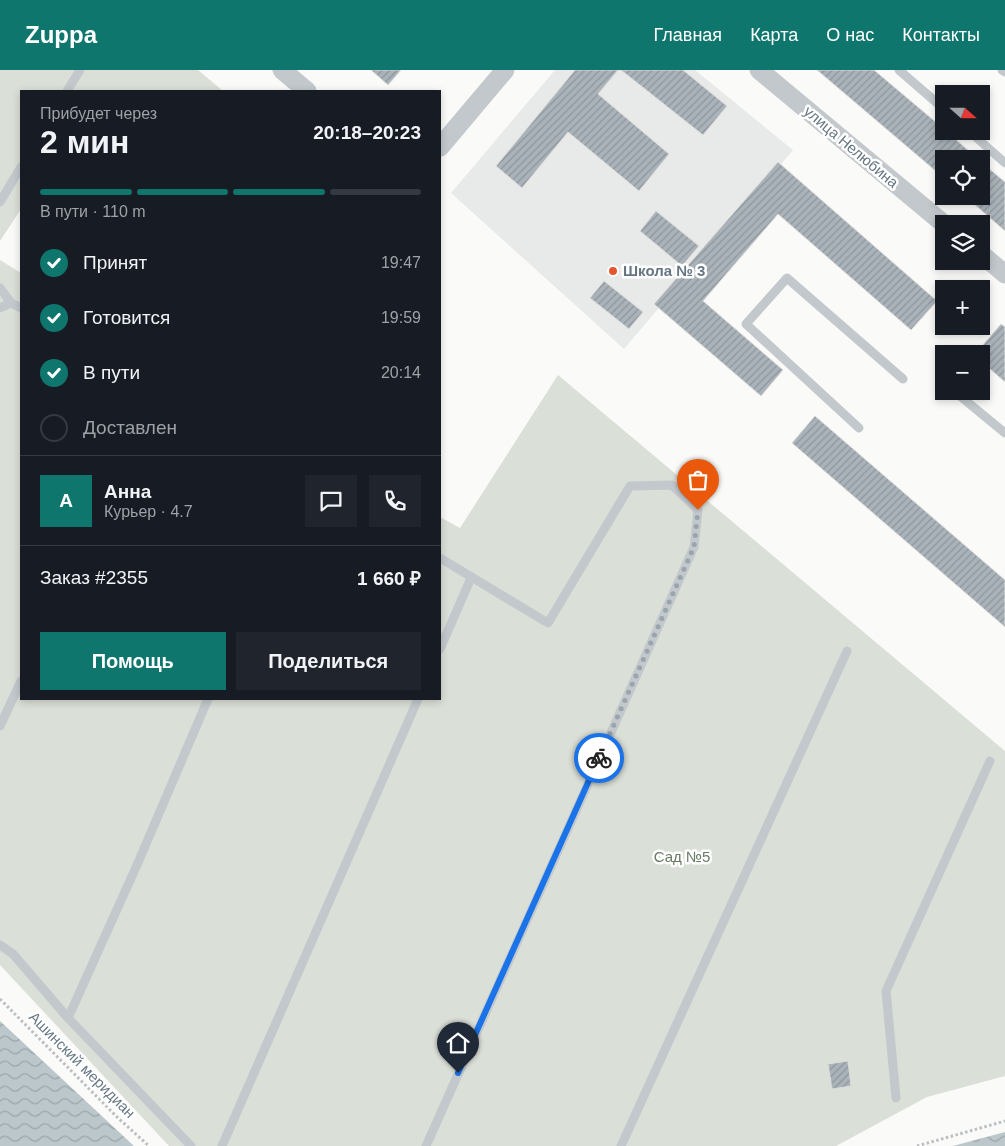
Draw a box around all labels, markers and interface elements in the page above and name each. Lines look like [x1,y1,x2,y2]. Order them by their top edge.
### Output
text: Zuppa [25,21,97,48]
text: Главная [654,25,722,45]
text: Карта [750,25,798,45]
text: О нас [826,25,874,45]
text: Контакты [902,25,980,45]
north arrow [935,85,990,140]
map controls [935,85,990,400]
street label: улица Нелюбина [801,102,902,191]
text: Прибудет через [40,105,157,122]
text: 20:18–20:23 [313,122,421,143]
text: 2 мин [40,124,129,160]
button: locate [935,150,990,205]
text: В пути · 110 m [40,203,146,220]
button: layers [935,215,990,270]
icon: check [40,249,68,277]
text: Принят [83,252,147,273]
text: 19:47 [381,254,421,271]
place label: Школа № 3 [623,262,705,279]
marker: Школа № 3 [607,265,619,277]
button: + [935,280,990,335]
icon: check [40,304,68,332]
text: Готовится [83,307,170,328]
text: 19:59 [381,309,421,326]
button: − [935,345,990,400]
icon: check [40,359,68,387]
text: В пути [83,362,140,383]
text: 20:14 [381,364,421,381]
text: Доставлен [83,417,177,438]
pin [677,459,719,510]
icon: bag [684,466,712,494]
button: chat [305,475,357,527]
button: phone [369,475,421,527]
text: Анна [104,481,151,502]
text: А [59,490,73,511]
text: Курьер · 4.7 [104,503,193,520]
text: Заказ #2355 [40,567,148,588]
text: 1 660 ₽ [357,568,421,589]
button: Помощь [40,632,226,690]
button: Поделиться [236,632,421,690]
courier [574,733,624,783]
icon: bike [585,744,613,772]
park label: Сад №5 [654,848,710,865]
street label: Ашинский меридиан [26,1008,139,1121]
pin [437,1022,479,1073]
icon: home [444,1029,472,1057]

